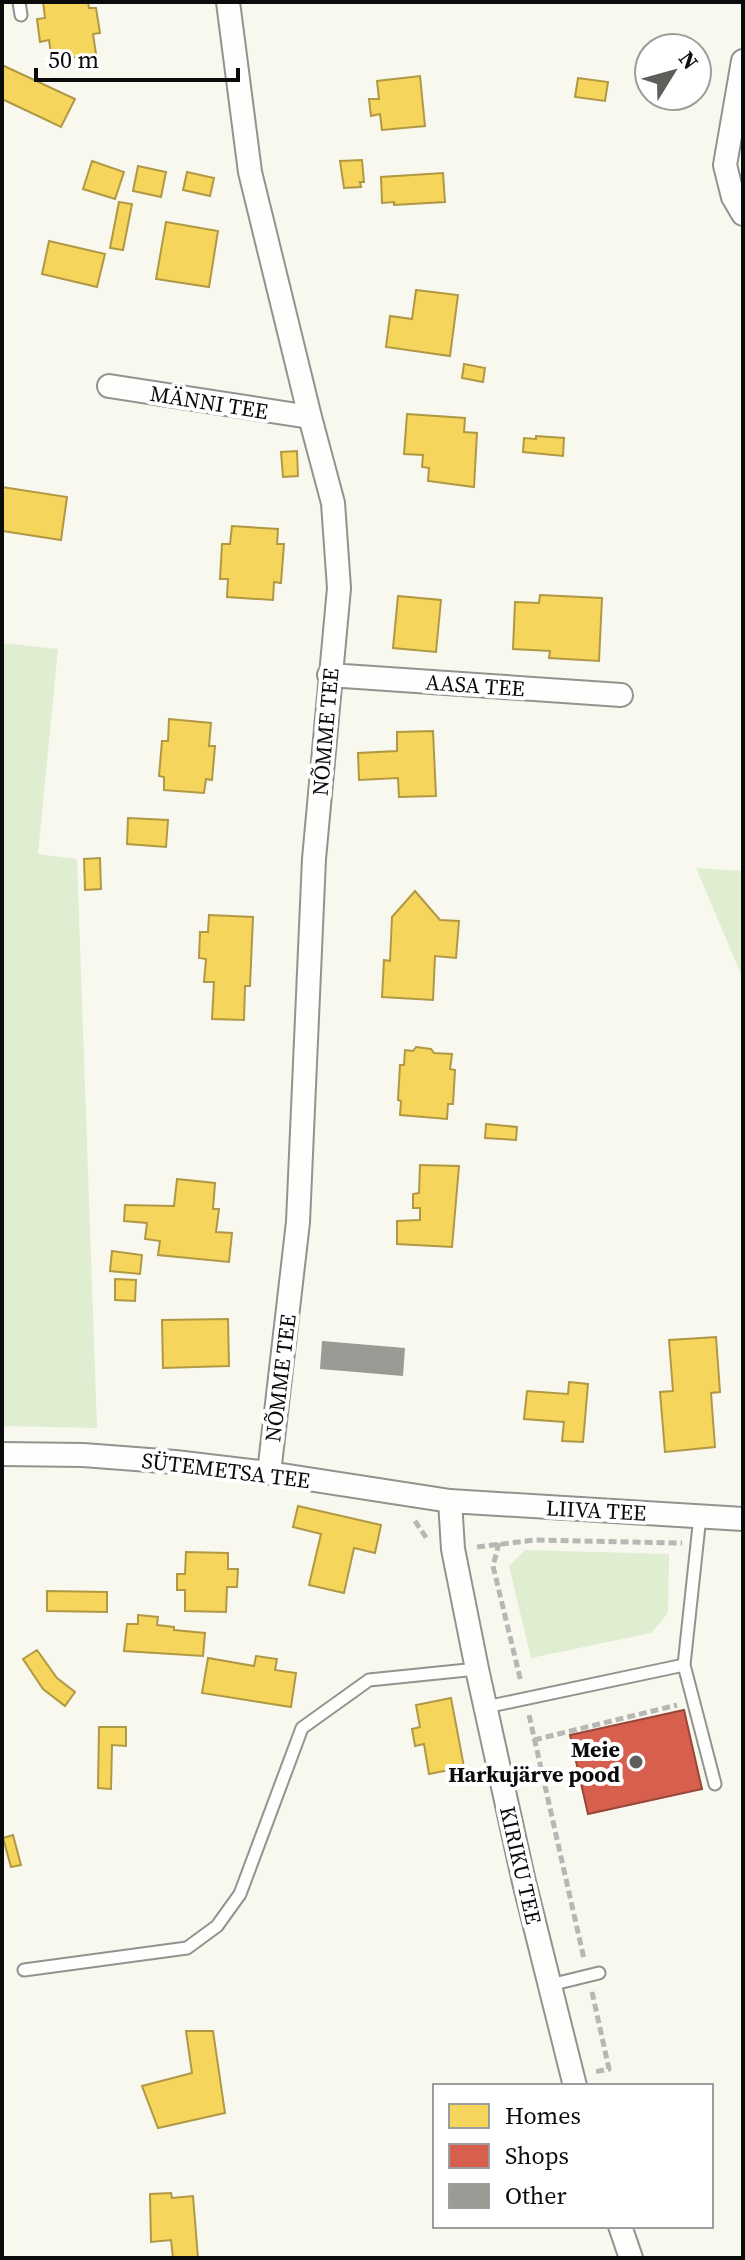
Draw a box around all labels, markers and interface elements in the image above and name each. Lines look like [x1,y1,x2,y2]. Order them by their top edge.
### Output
scale bar [36,32,238,82]
north arrow [633,32,713,112]
text: 50 m [48,43,99,76]
text: N [672,45,706,75]
street label: MÄNNI TEE [148,378,270,426]
street label: NÕMME TEE [304,667,346,797]
street label: AASA TEE [424,667,526,703]
street label: NÕMME TEE [257,1312,303,1444]
street label: SÜTEMETSA TEE [140,1445,312,1495]
street label: LIIVA TEE [545,1492,647,1528]
place label: Meie Harkujärve pood [448,1734,620,1789]
marker: Meie Harkujärve pood [627,1753,645,1771]
street label: KIRIKU TEE [493,1803,549,1927]
legend [433,2084,713,2228]
text: Homes [505,2099,581,2132]
text: Shops [505,2139,569,2172]
text: Other [505,2179,567,2212]

